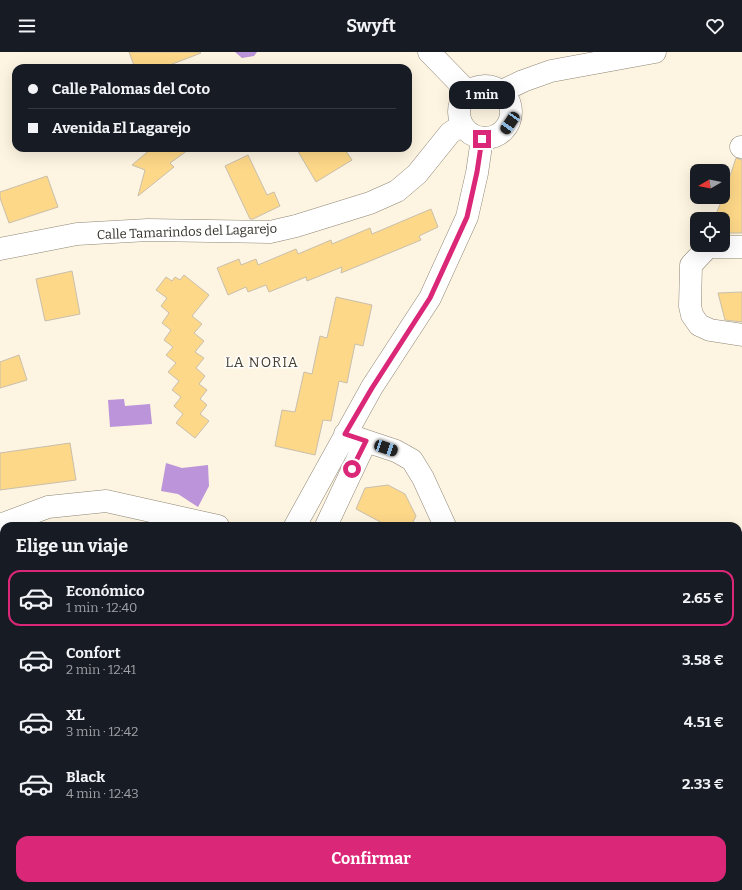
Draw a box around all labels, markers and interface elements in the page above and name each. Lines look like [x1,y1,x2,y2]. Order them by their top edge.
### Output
icon: menu [16,15,38,37]
text: Swyft [346,15,396,37]
icon: heart [704,15,726,37]
text: Calle Palomas del Coto [52,80,210,98]
callout: 1 min [449,81,515,109]
text: 1 min [466,87,498,102]
car [498,110,522,136]
text: Avenida El Lagarejo [52,119,191,137]
route end [473,130,491,148]
north arrow [690,164,730,204]
map controls [690,164,730,252]
button: locate [690,212,730,252]
street label: Calle Tamarindos del Lagarejo [97,221,277,242]
district label: LA NORIA [225,354,299,371]
car [373,438,399,458]
route start [343,460,361,478]
text: Elige un viaje [16,535,128,557]
icon: car [18,580,54,616]
text: Económico [66,582,145,600]
text: 2.65 € [682,589,724,607]
text: 1 min · 12:40 [66,600,137,615]
icon: car [18,642,54,678]
text: Confort [66,644,121,662]
text: 3.58 € [682,651,724,669]
text: 2 min · 12:41 [66,662,136,677]
icon: car [18,704,54,740]
text: XL [66,706,85,724]
text: 4.51 € [684,713,724,731]
text: 3 min · 12:42 [66,724,138,739]
icon: car [18,766,54,802]
text: Black [66,768,105,786]
text: 2.33 € [682,775,724,793]
text: 4 min · 12:43 [66,786,139,801]
button: Confirmar [16,836,726,882]

